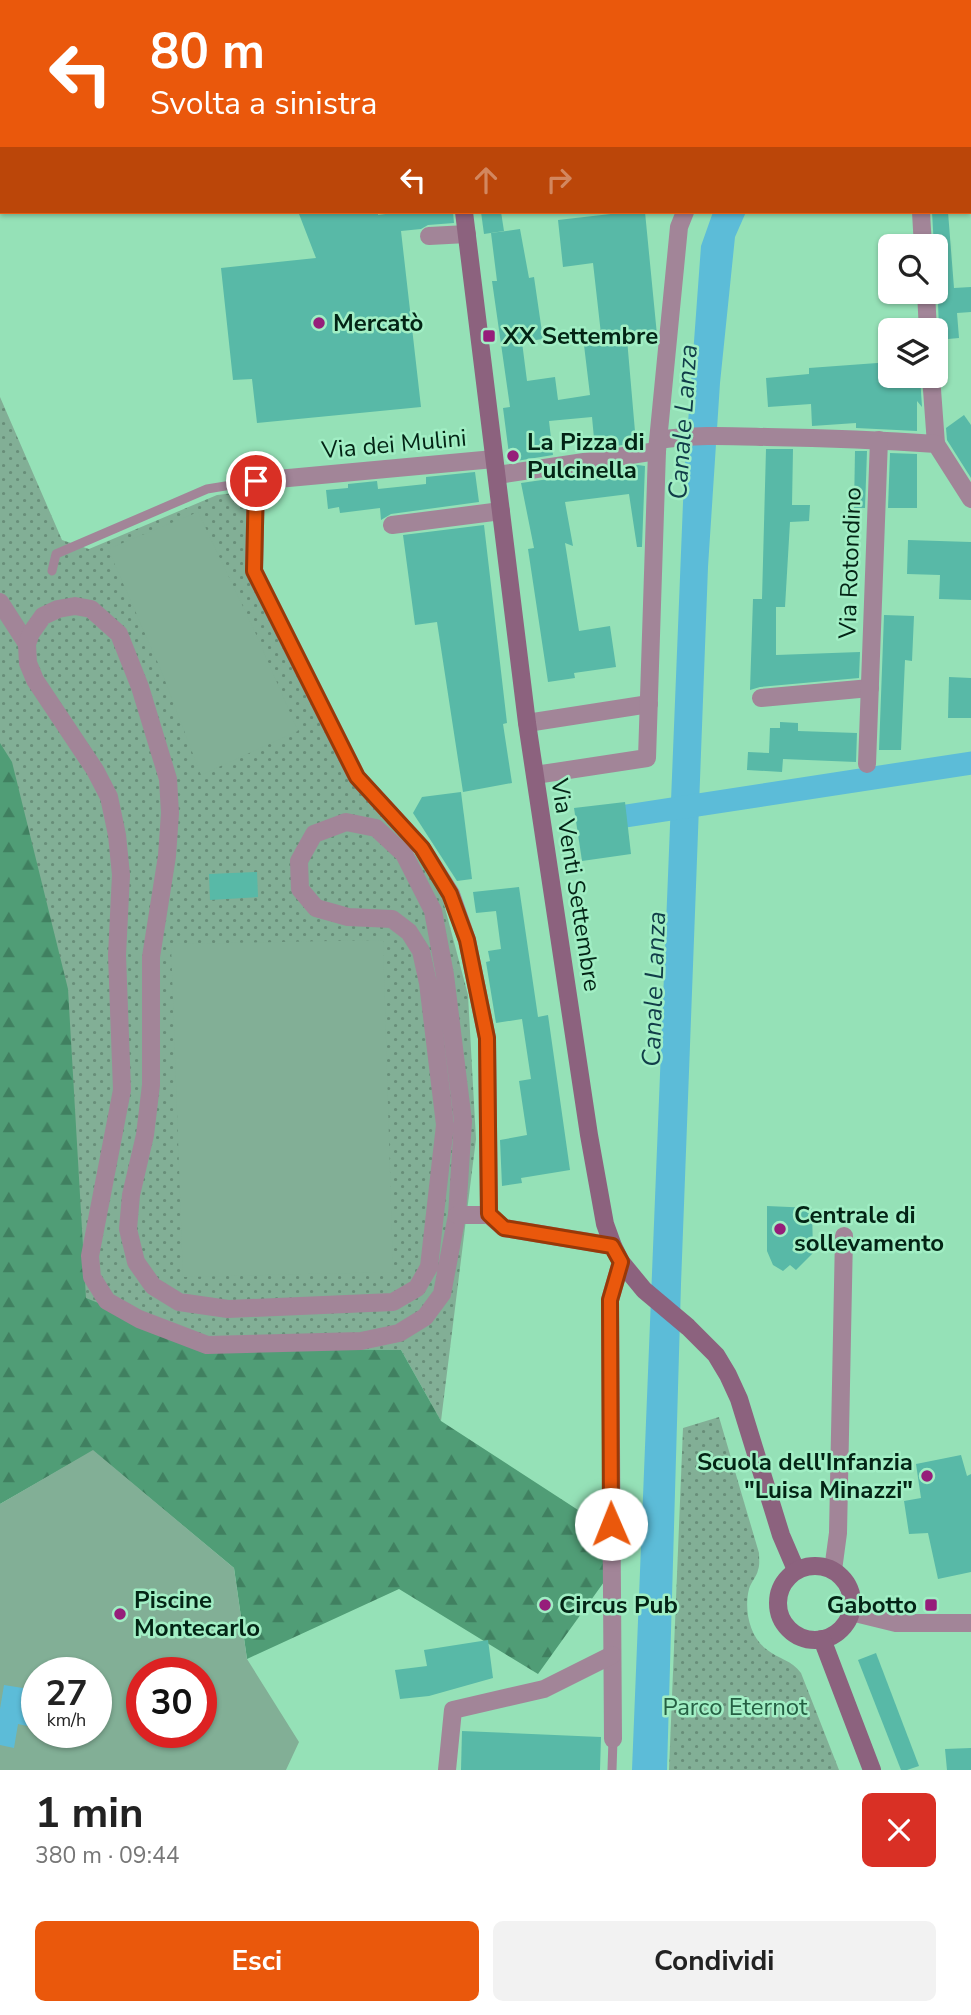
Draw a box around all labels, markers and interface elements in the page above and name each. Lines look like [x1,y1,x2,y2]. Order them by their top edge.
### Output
text: 80 m [150,18,265,85]
icon: left [35,28,126,119]
text: Svolta a sinistra [150,82,377,125]
icon: left [394,161,432,199]
icon: ahead [467,161,505,199]
icon: right [540,161,578,199]
map controls [878,234,948,388]
button: search [878,234,948,304]
place label: Mercatò [333,307,423,339]
marker: Mercatò [311,315,327,331]
button: layers [878,318,948,388]
place label: XX Settembre [502,320,658,352]
marker: XX Settembre [481,328,497,344]
water label: Canale Lanza [660,343,706,501]
street label: Via dei Mulini [319,422,468,466]
place label: La Pizza di Pulcinella [527,426,645,486]
marker: La Pizza di Pulcinella [505,448,521,464]
pin [226,451,286,511]
icon: arrive [237,462,275,500]
street label: Via Rotondino [831,487,869,640]
street label: Via Venti Settembre [543,775,609,994]
water label: Canale Lanza [634,911,674,1067]
place label: Centrale di sollevamento [794,1199,944,1259]
marker: Centrale di sollevamento [772,1221,788,1237]
place label: Scuola dell'Infanzia "Luisa Minazzi" [697,1446,913,1506]
marker: Scuola dell'Infanzia "Luisa Minazzi" [919,1468,935,1484]
position arrow [574,1487,648,1561]
place label: Piscine Montecarlo [134,1584,260,1644]
place label: Circus Pub [559,1589,678,1621]
place label: Gabotto [827,1589,917,1621]
marker: Circus Pub [537,1597,553,1613]
marker: Gabotto [923,1597,939,1613]
marker: Piscine Montecarlo [112,1606,128,1622]
speed limit sign: 30 [126,1657,217,1748]
text: 27 [45,1670,88,1717]
park label: Parco Eternot [663,1691,808,1723]
text: km/h [47,1708,86,1732]
text: 1 min [35,1785,144,1842]
button: close [862,1793,936,1867]
text: 380 m · 09:44 [35,1840,180,1871]
button: Esci [35,1921,479,2001]
button: Condividi [493,1921,936,2001]

